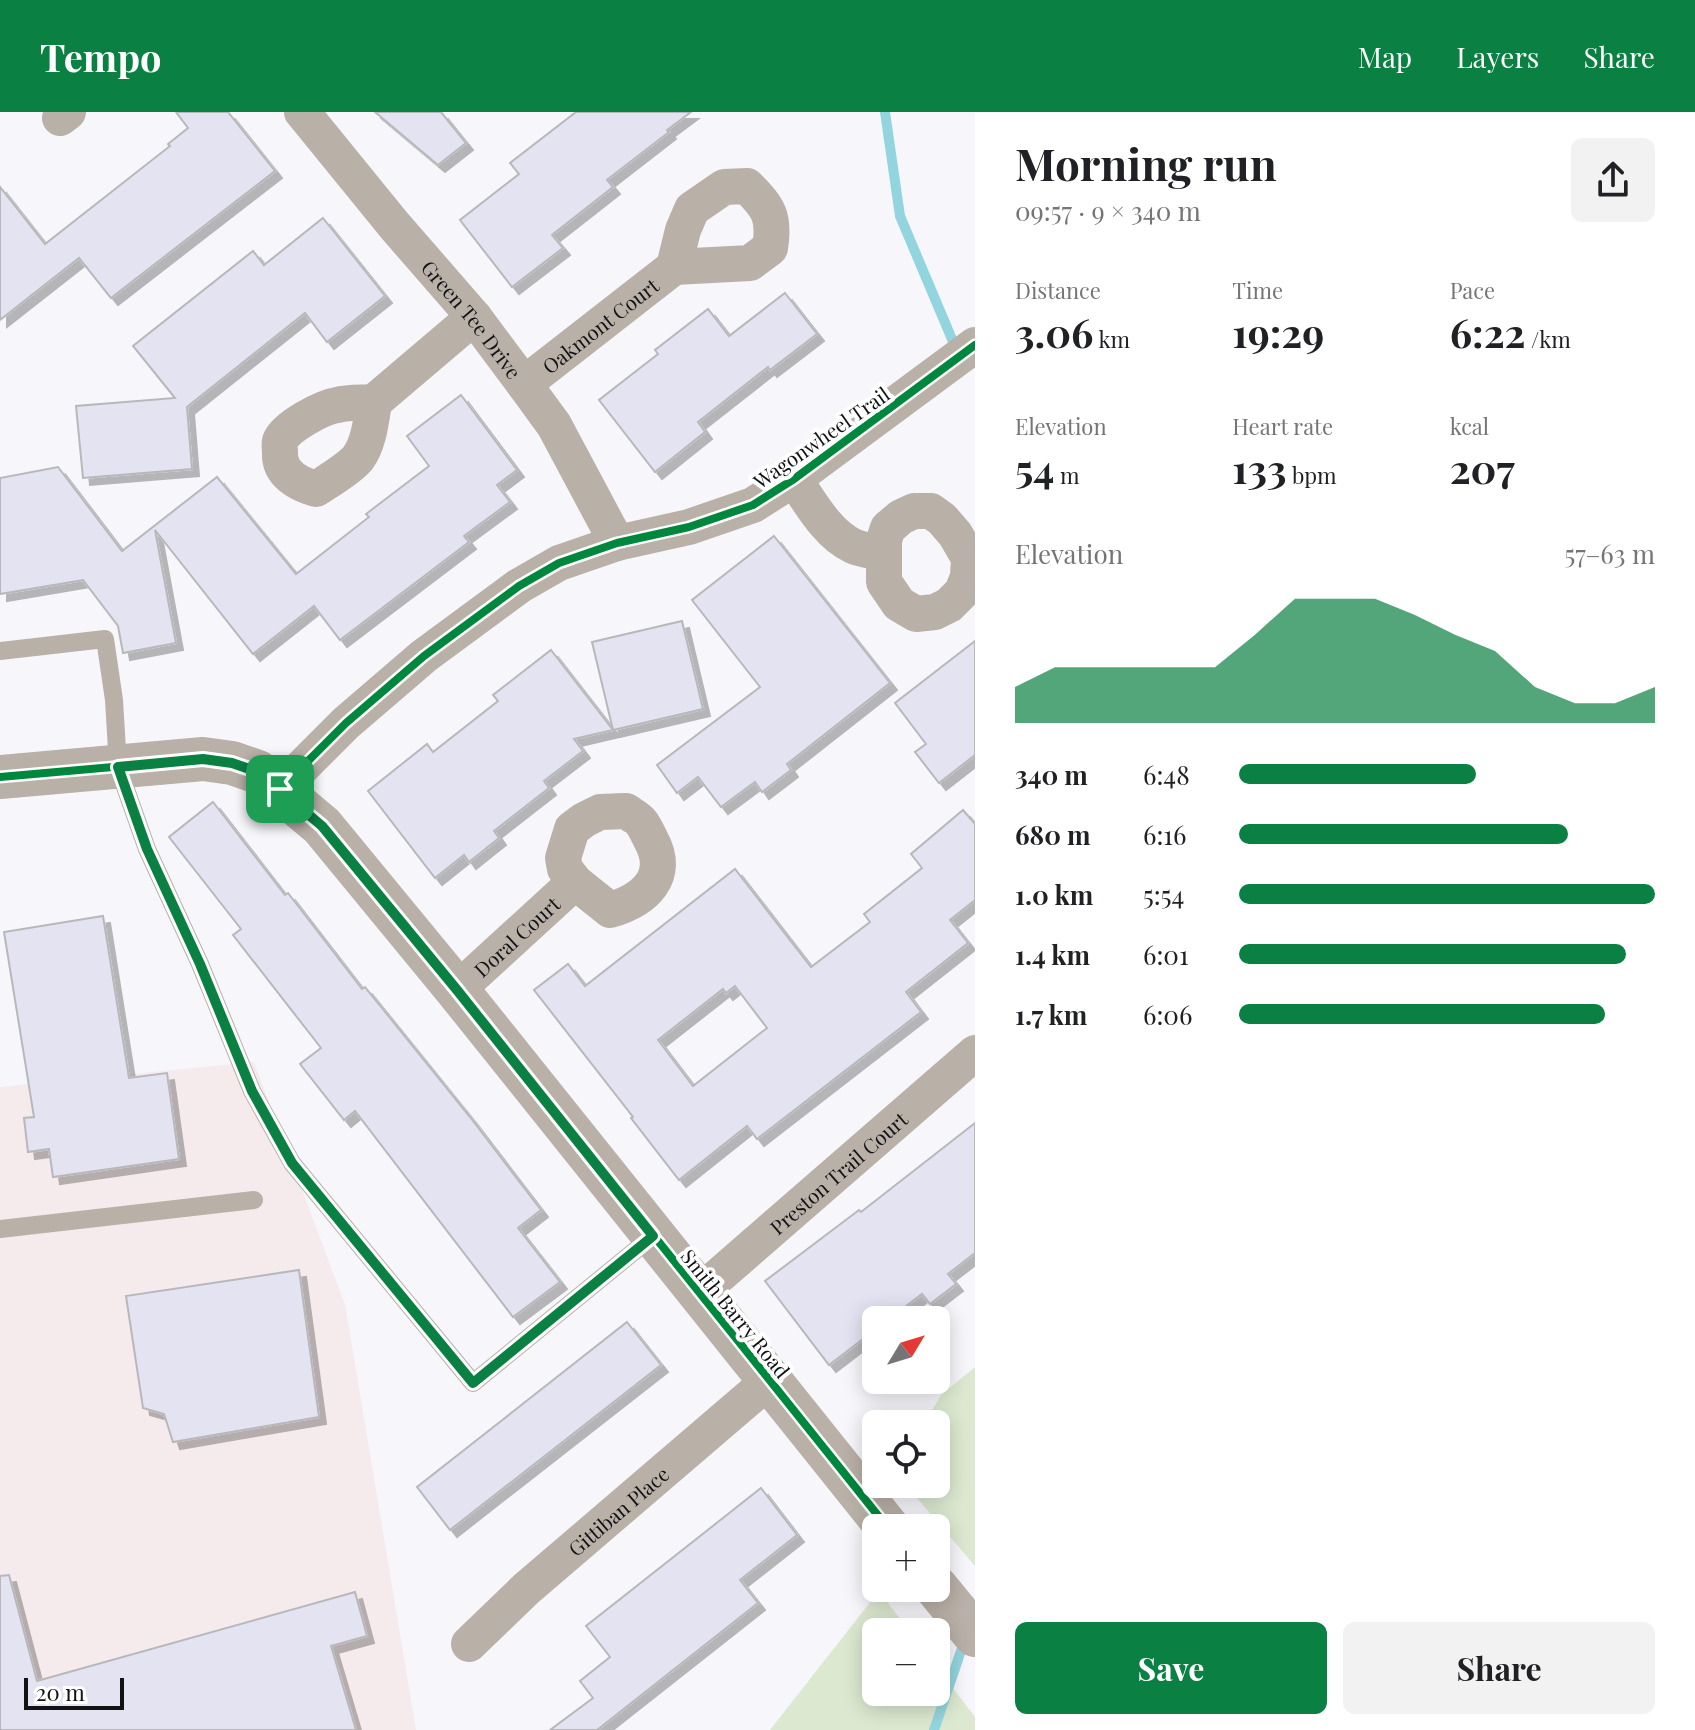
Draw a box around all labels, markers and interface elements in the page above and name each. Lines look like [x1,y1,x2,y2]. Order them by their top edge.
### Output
text: Tempo [40,31,161,82]
text: Map [1358,38,1412,75]
text: Layers [1456,38,1539,75]
text: Share [1583,38,1655,75]
text: Morning run [1015,133,1277,192]
button: share [1571,138,1655,222]
text: 09:57 · 9 × 340 m [1015,193,1201,228]
street label: Green Tee Drive [416,254,528,383]
street label: Oakmont Court [536,271,664,379]
text: Distance [1015,275,1101,305]
text: Time [1232,275,1283,305]
text: Pace [1450,275,1495,305]
text: 3.06 [1015,305,1094,358]
text: 19:29 [1232,305,1324,358]
text: 6:22 [1450,305,1526,358]
text: km [1094,324,1130,354]
text: /km [1526,324,1571,354]
street label: Wagonwheel Trail [747,380,895,495]
text: Elevation [1015,411,1107,441]
text: Heart rate [1232,411,1333,441]
text: kcal [1450,411,1489,441]
text: 54 [1015,441,1054,494]
text: 133 [1232,441,1286,494]
text: 207 [1450,441,1515,494]
text: m [1054,460,1080,490]
text: bpm [1286,460,1337,490]
text: Elevation [1015,536,1123,571]
text: 57–63 m [1564,536,1655,571]
pin [246,755,314,823]
text: 340 m [1015,757,1088,792]
text: 6:48 [1143,757,1190,792]
icon: arrive [258,767,302,811]
text: 680 m [1015,817,1091,852]
text: 6:16 [1143,817,1186,852]
text: 1.0 km [1015,877,1093,912]
text: 5:54 [1143,877,1184,912]
street label: Doral Court [467,889,565,982]
text: 1.4 km [1015,937,1090,972]
text: 6:01 [1143,937,1189,972]
text: 1.7 km [1015,997,1087,1032]
text: 6:06 [1143,997,1192,1032]
street label: Preston Trail Court [763,1104,913,1240]
street label: Smith Barry Road [676,1243,797,1383]
north arrow [862,1306,950,1394]
map controls [862,1306,950,1706]
button: locate [862,1410,950,1498]
street label: Gittiban Place [562,1460,674,1561]
button: + [862,1514,950,1602]
button: − [862,1618,950,1706]
button: Save [1015,1622,1327,1714]
button: Share [1343,1622,1655,1714]
scale bar [24,1674,124,1710]
text: 20 m [36,1677,85,1707]

